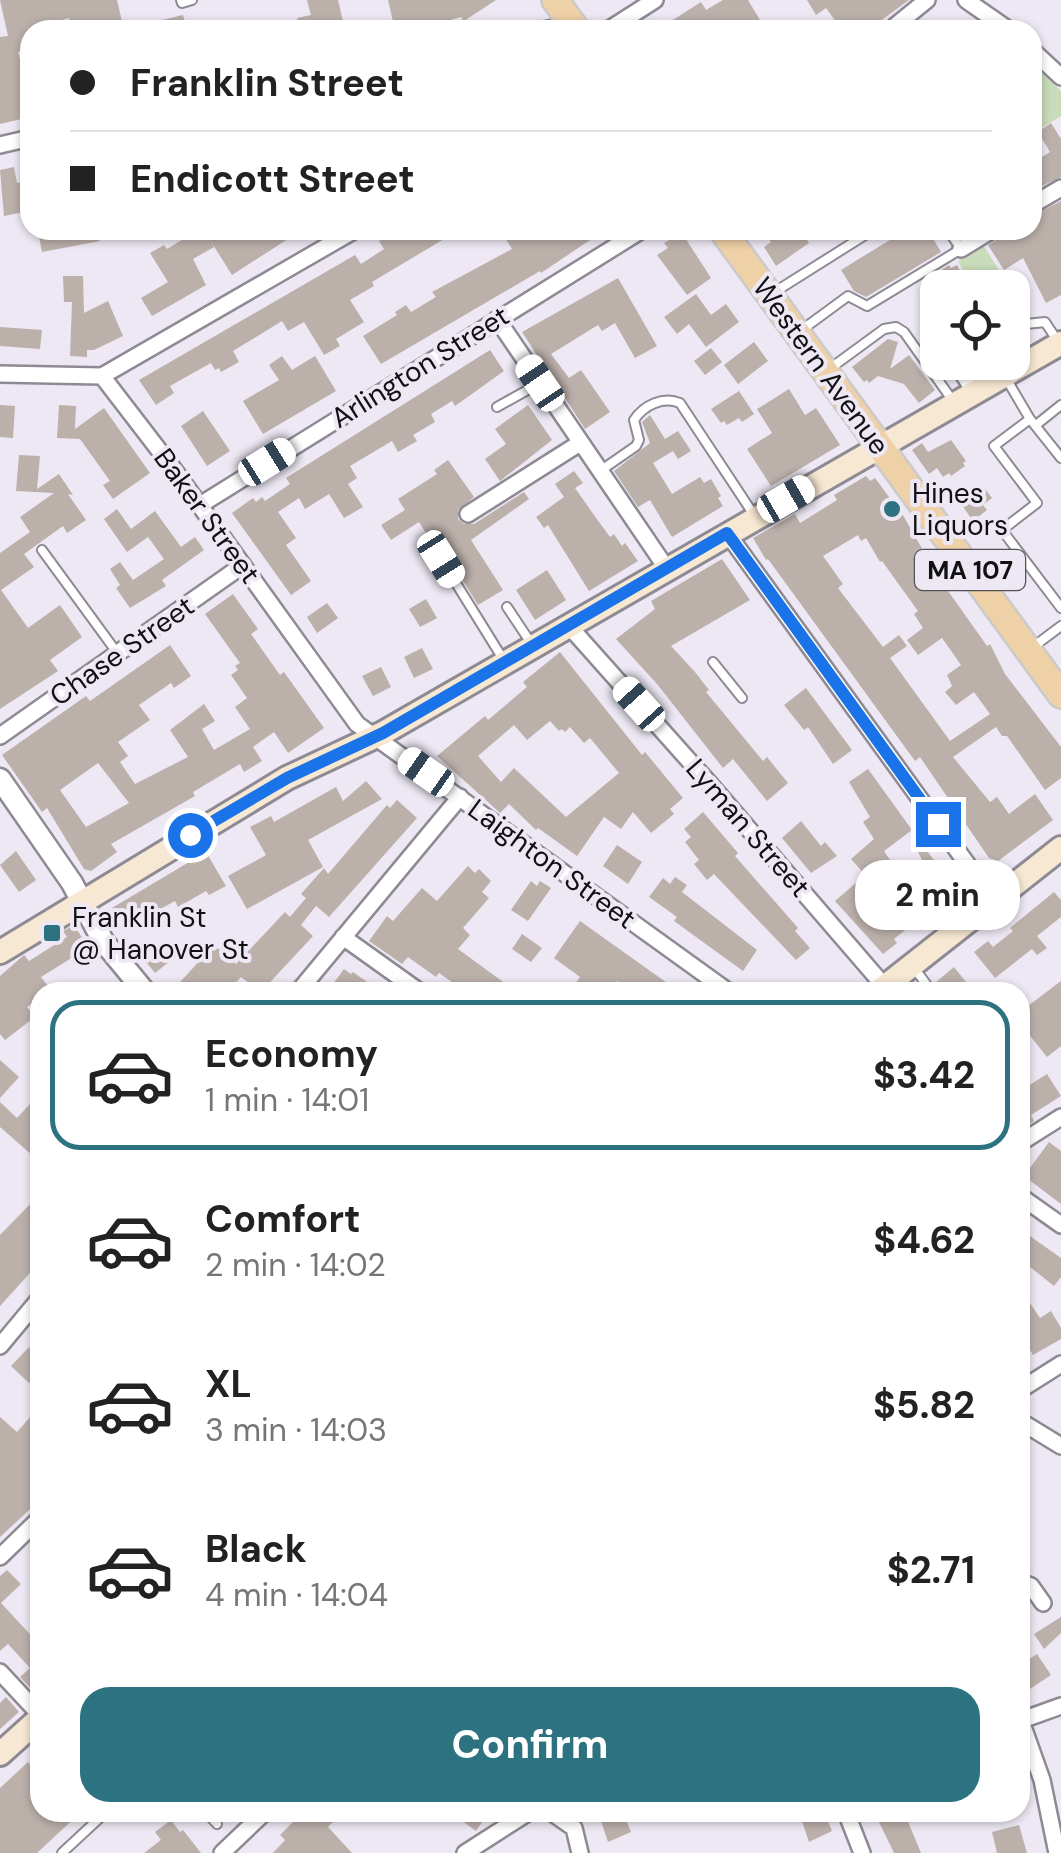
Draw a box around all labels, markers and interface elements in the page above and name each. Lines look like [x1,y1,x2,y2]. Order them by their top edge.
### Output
text: Franklin Street [130,58,404,108]
text: Endicott Street [130,154,415,204]
street label: Western Avenue [744,270,898,462]
map controls [920,270,1030,380]
button: locate [920,270,1030,380]
street label: Arlington Street [324,297,516,437]
car [511,350,569,416]
car [234,433,300,491]
street label: Baker Street [146,441,268,591]
car [753,471,819,527]
place label: Hines Liquors [912,475,1008,544]
marker: Hines Liquors [881,498,903,520]
car [412,526,470,592]
road number: MA 107 [915,550,1025,590]
street label: Chase Street [43,588,201,714]
car [608,672,670,736]
car [393,743,459,801]
street label: Lyman Street [678,751,818,905]
street label: Laighton Street [461,791,643,937]
route end [916,802,961,847]
route start [168,813,213,858]
callout: 2 min [856,859,1020,929]
text: 2 min [895,874,980,916]
place label: Franklin St @ Hanover St [72,899,249,968]
marker: Franklin St @ Hanover St [41,922,63,944]
text: Economy [205,1029,378,1079]
icon: car [85,1030,175,1120]
text: $3.42 [873,1050,975,1100]
text: 1 min · 14:01 [205,1079,369,1121]
text: Comfort [205,1194,361,1244]
icon: car [85,1195,175,1285]
text: $4.62 [873,1215,975,1265]
text: 2 min · 14:02 [205,1244,386,1286]
text: XL [205,1359,252,1409]
icon: car [85,1360,175,1450]
text: $5.82 [873,1380,975,1430]
text: 3 min · 14:03 [205,1409,387,1451]
text: Black [205,1524,307,1574]
icon: car [85,1525,175,1615]
text: $2.71 [887,1545,975,1595]
text: 4 min · 14:04 [205,1574,388,1616]
button: Confirm [80,1687,980,1802]

